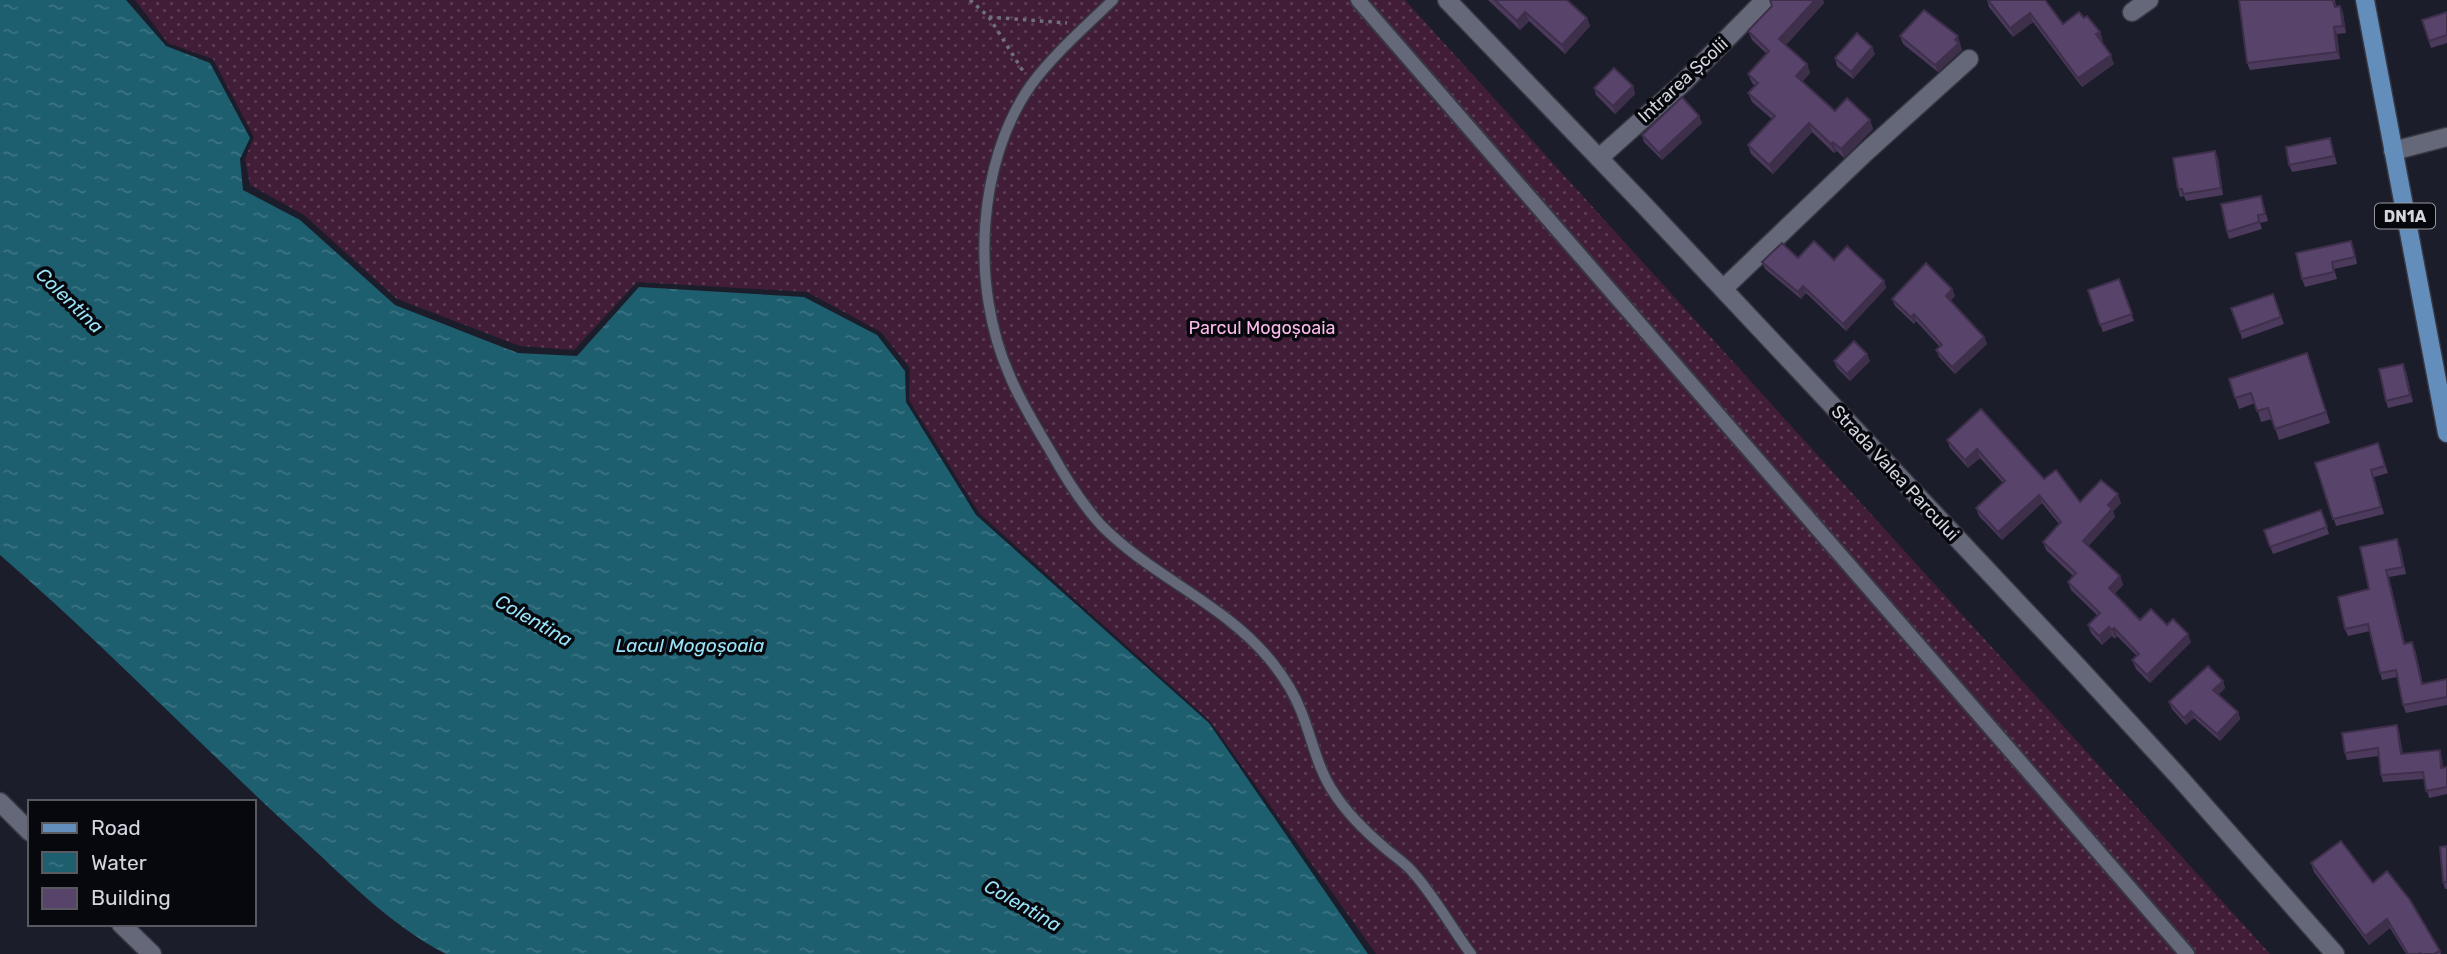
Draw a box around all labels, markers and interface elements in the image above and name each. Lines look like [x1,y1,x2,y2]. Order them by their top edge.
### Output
street label: Intrarea Școlii [1633,33,1733,127]
road number: DN1A [2375,204,2435,229]
water label: Colentina [31,263,108,338]
park label: Parcul Mogoșoaia [1189,317,1335,339]
street label: Strada Valea Parcului [1827,401,1963,545]
water label: Colentina [491,589,576,652]
water label: Lacul Mogoșoaia [616,634,764,657]
legend [28,800,256,926]
text: Road [91,815,141,840]
text: Water [91,850,147,875]
water label: Colentina [980,874,1065,937]
text: Building [91,885,171,910]

